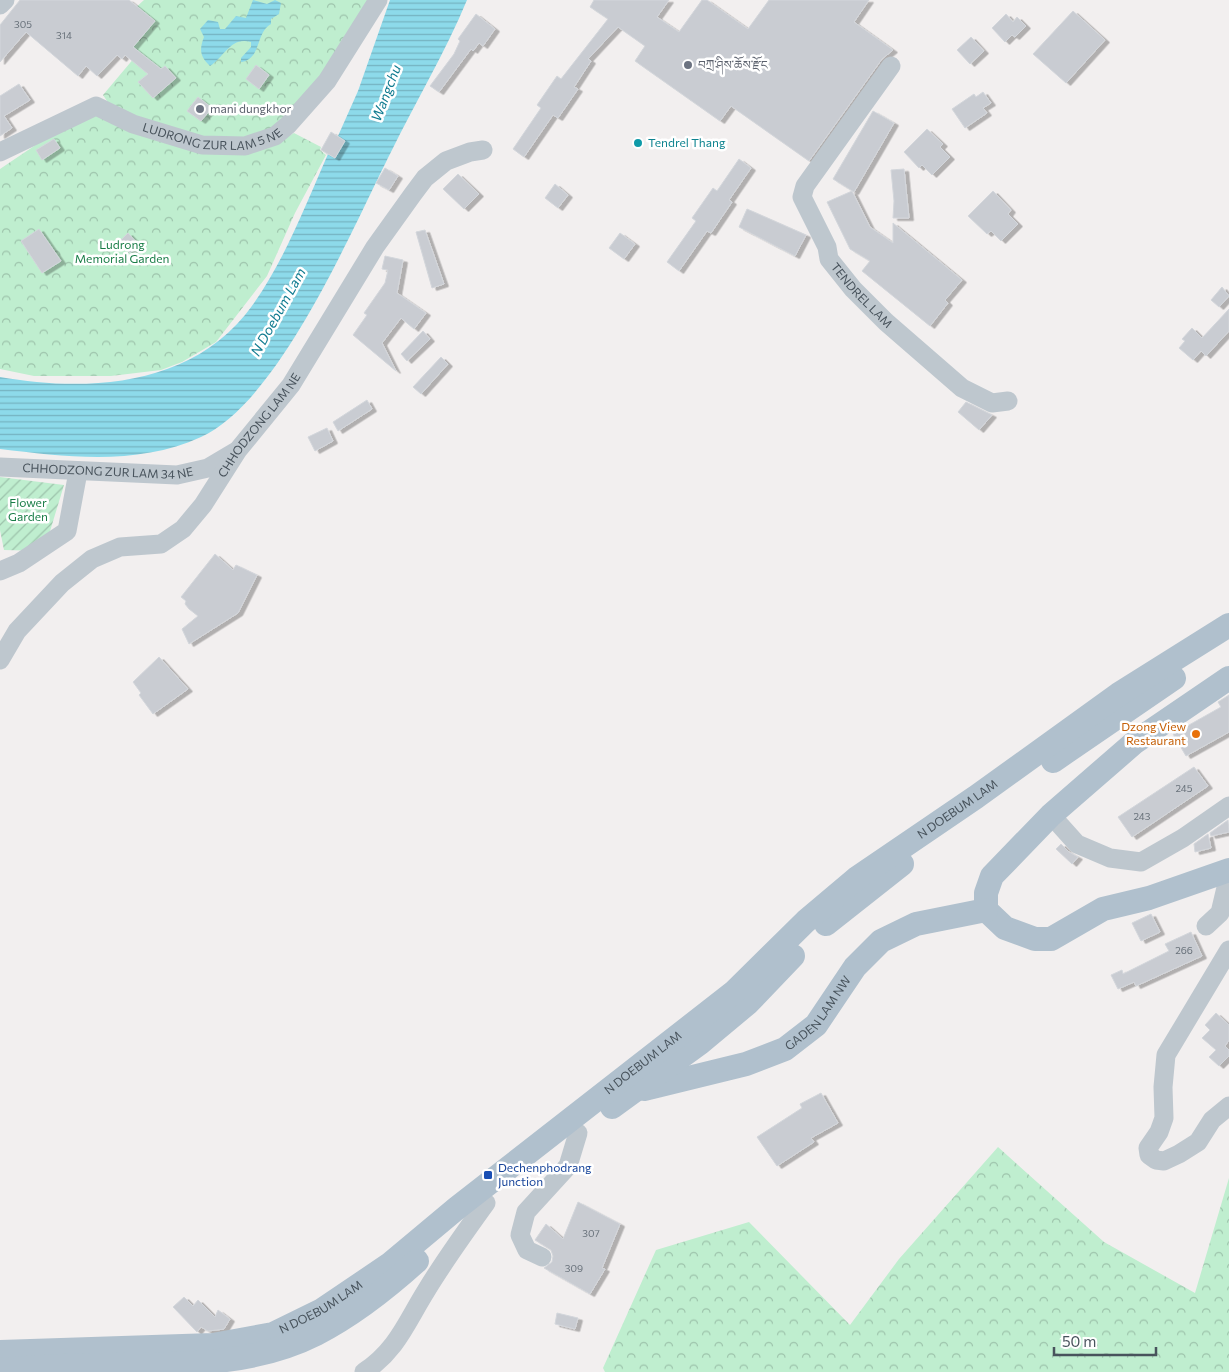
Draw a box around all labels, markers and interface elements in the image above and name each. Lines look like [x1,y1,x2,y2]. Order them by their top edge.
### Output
house number: 305 [14,18,32,30]
house number: 314 [56,29,72,41]
place label: བཀྲ་ཤིས་ཆོས་རྫོང [698,55,769,75]
marker: བཀྲ་ཤིས་ཆོས་རྫོང [682,59,694,71]
water label: Wangchu [367,62,404,123]
place label: mani dungkhor [210,101,292,115]
marker: mani dungkhor [194,103,206,115]
street label: LUDRONG ZUR LAM 5 NE [141,119,285,152]
place label: Tendrel Thang [648,135,726,149]
marker: Tendrel Thang [632,137,644,149]
park label: Ludrong Memorial Garden [75,237,169,265]
street label: TENDREL LAM [829,259,896,330]
water label: N Doebum Lam [246,265,309,359]
street label: CHHODZONG LAM NE [214,370,303,480]
street label: CHHODZONG ZUR LAM 34 NE [22,460,194,481]
park label: Flower Garden [8,495,48,523]
place label: Dzong View Restaurant [1121,719,1186,747]
marker: Dzong View Restaurant [1190,728,1202,740]
street label: N DOEBUM LAM [914,776,1000,841]
house number: 245 [1175,782,1193,794]
house number: 243 [1133,810,1151,822]
house number: 266 [1175,944,1193,956]
street label: GADEN LAM NW [782,973,853,1053]
street label: N DOEBUM LAM [601,1028,684,1097]
place label: Dechenphodrang Junction [498,1160,592,1189]
marker: Dechenphodrang Junction [482,1169,494,1181]
house number: 307 [582,1227,600,1239]
house number: 309 [565,1262,583,1274]
street label: N DOEBUM LAM [277,1277,365,1336]
scale bar [1054,1324,1156,1356]
text: 50 m [1062,1332,1096,1350]

